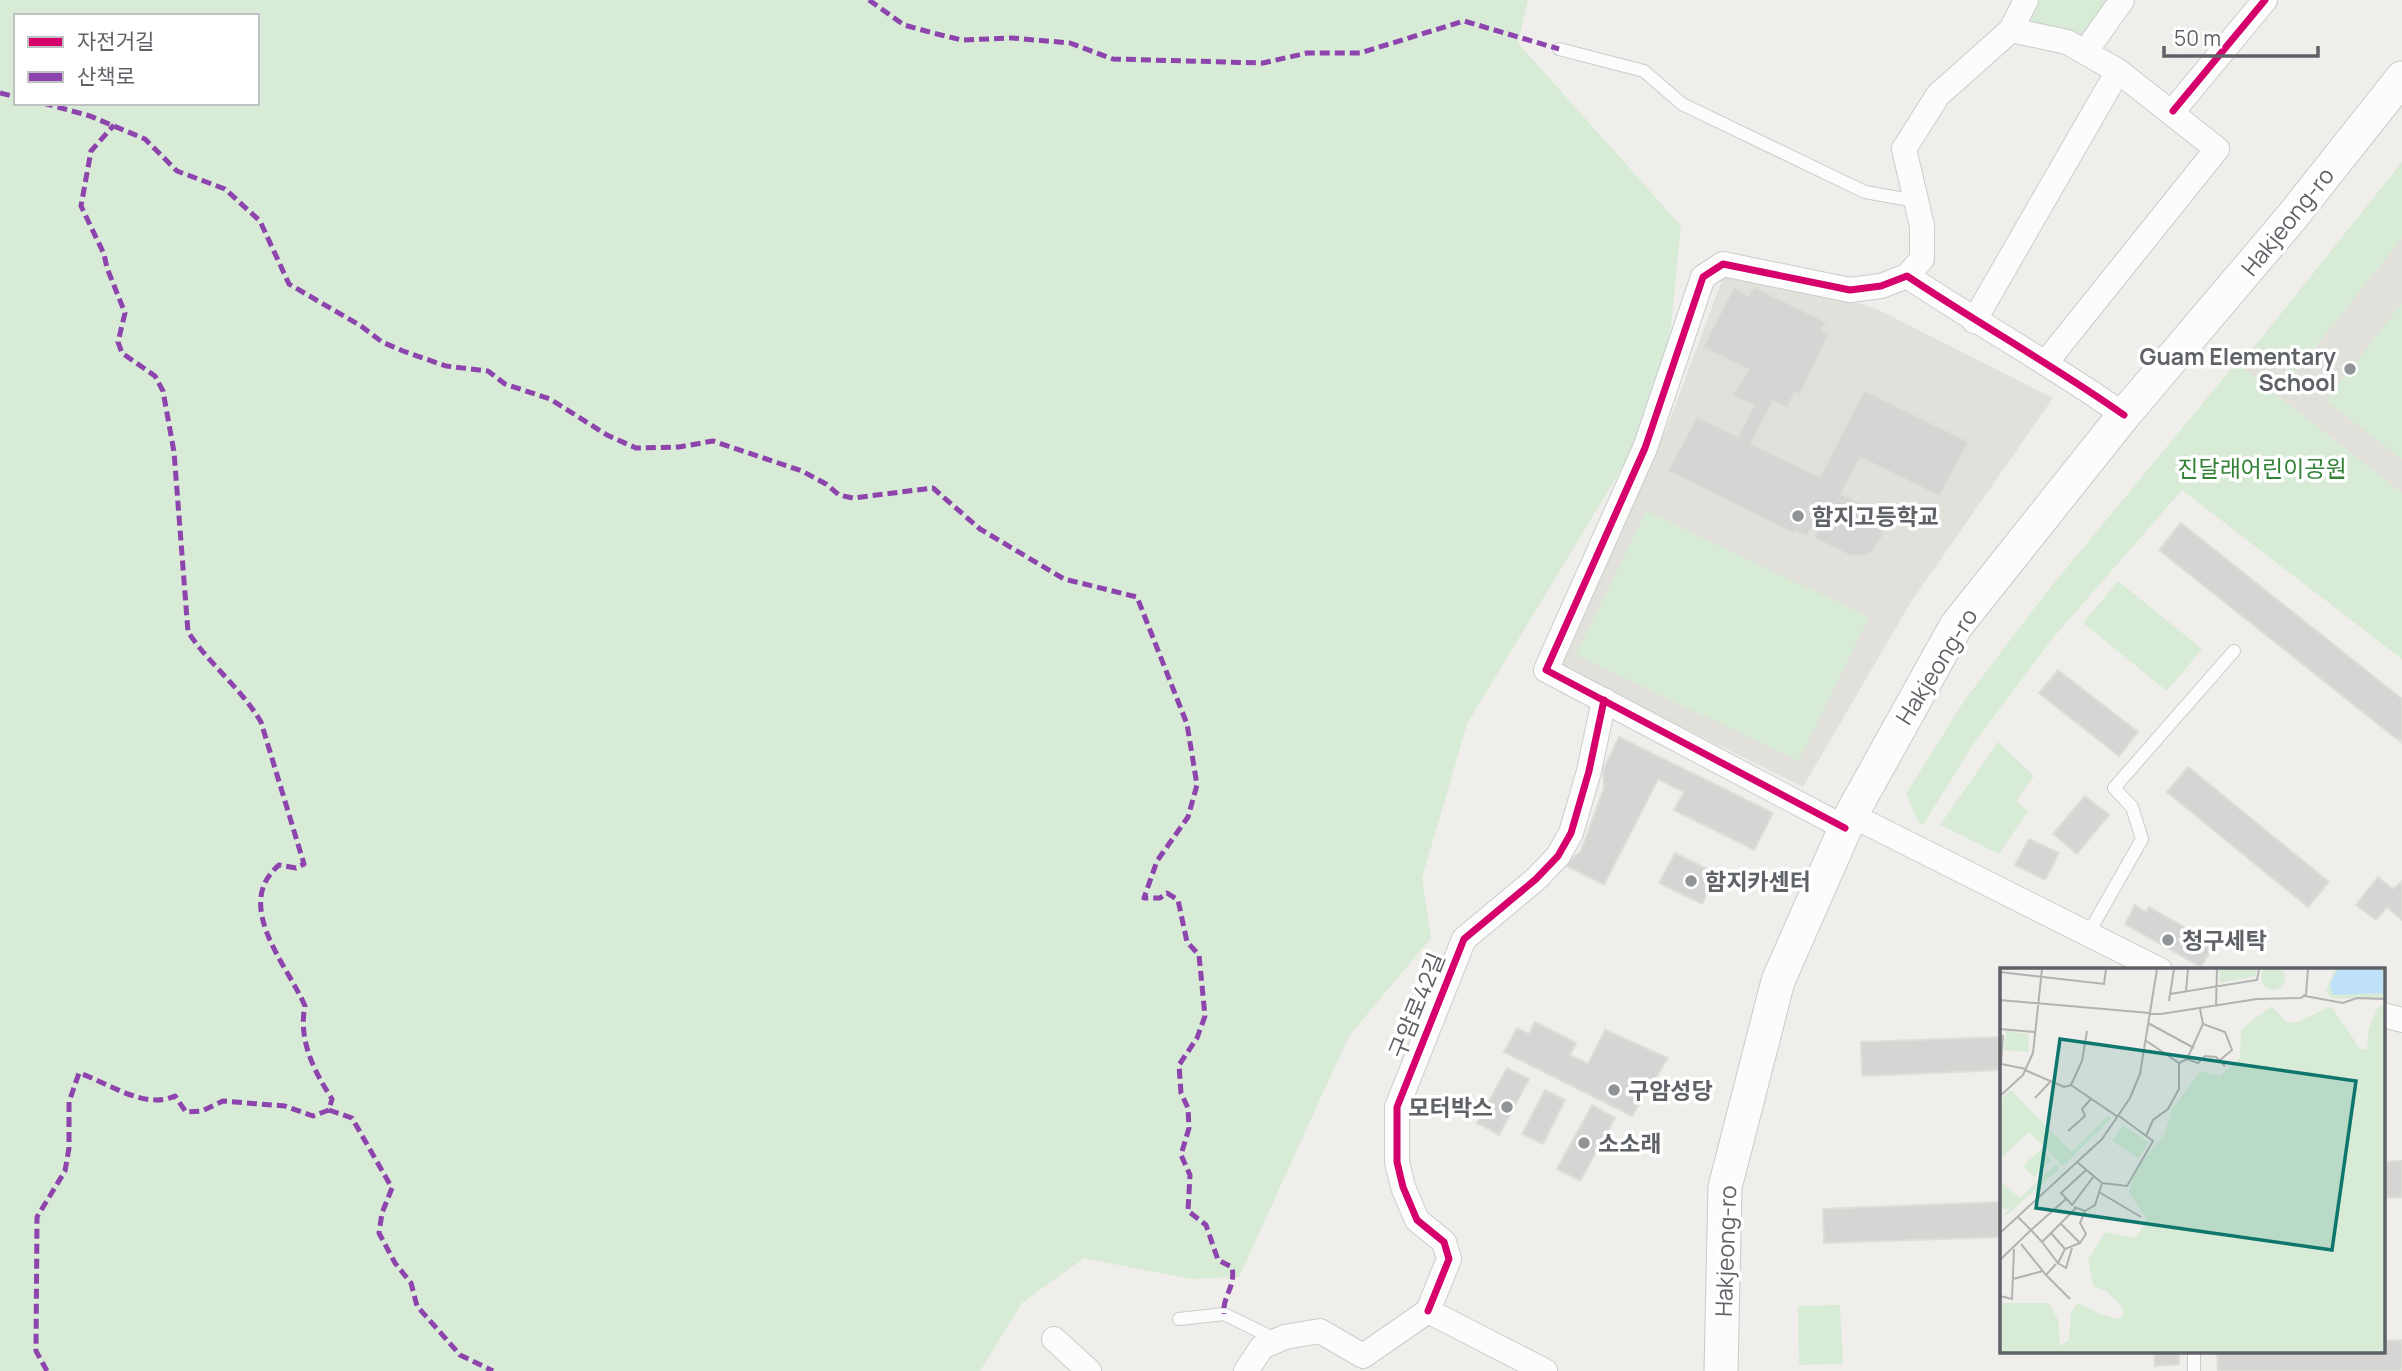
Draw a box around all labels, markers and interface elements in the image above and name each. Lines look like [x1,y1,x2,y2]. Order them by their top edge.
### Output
legend [14,14,259,105]
scale bar [2164,14,2318,58]
text: 50 m [2174,24,2221,52]
text: 자전거길 [77,27,154,55]
text: 산책로 [77,62,135,90]
street label: Hakjeong-ro [2233,160,2341,282]
place label: Guam Elementary School [2140,340,2336,398]
marker: Guam Elementary School [2342,361,2358,377]
park label: 진달래어린이공원 [2177,452,2347,484]
place label: 함지고등학교 [1812,500,1939,532]
marker: 함지고등학교 [1790,508,1806,524]
street label: Hakjeong-ro [1888,602,1984,730]
place label: 함지카센터 [1705,865,1811,897]
marker: 함지카센터 [1683,873,1699,889]
place label: 청구세탁 [2182,924,2267,956]
marker: 청구세탁 [2160,932,2176,948]
street label: 구암로42길 [1380,947,1452,1063]
inset map [2000,968,2384,1354]
place label: 구암성당 [1628,1074,1713,1106]
marker: 구암성당 [1606,1082,1622,1098]
place label: 모터박스 [1408,1091,1493,1123]
marker: 모터박스 [1499,1099,1515,1115]
place label: 소소래 [1598,1127,1661,1159]
marker: 소소래 [1576,1135,1592,1151]
street label: Hakjeong-ro [1707,1185,1743,1317]

